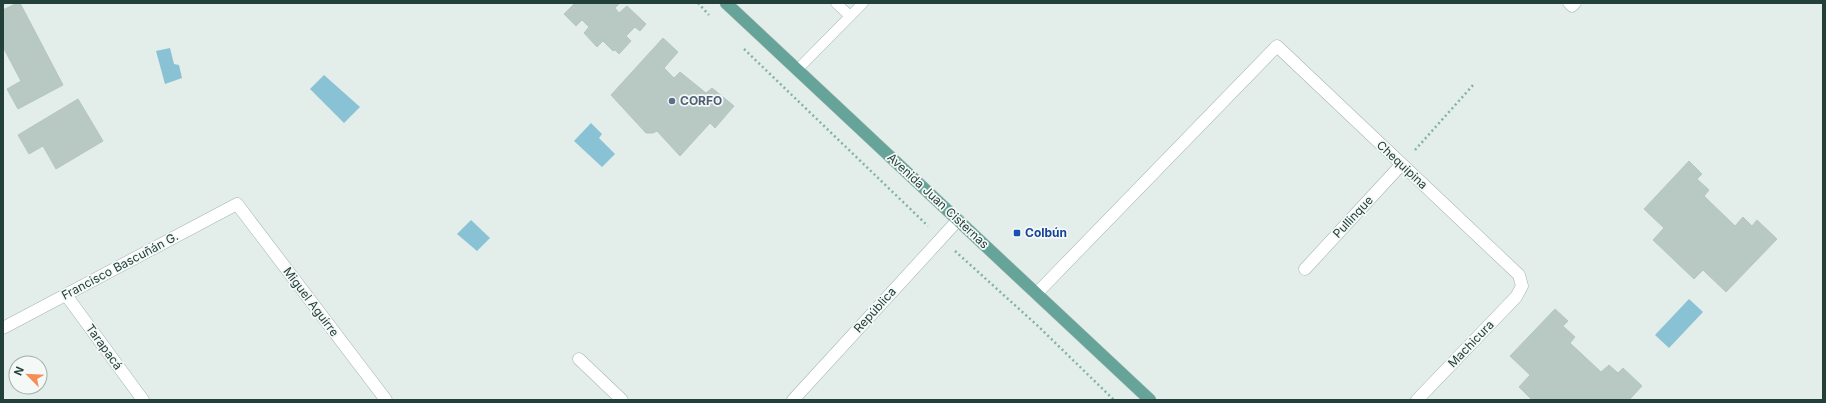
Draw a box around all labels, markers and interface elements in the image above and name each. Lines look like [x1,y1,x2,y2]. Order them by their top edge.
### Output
place label: CORFO [680,93,722,108]
marker: CORFO [667,96,677,106]
street label: Chequipina [1374,137,1431,192]
street label: Avenida Juan Cisternas [884,150,992,252]
street label: Pullinque [1329,193,1376,241]
place label: Colbún [1025,225,1067,240]
street label: Francisco Bascuñán G. [59,228,181,303]
marker: Colbún [1012,228,1022,238]
street label: Miguel Aguirre [280,264,342,339]
street label: República [850,284,899,335]
street label: Machicura [1445,317,1497,370]
street label: Tarapacá [83,321,126,372]
north arrow [8,355,48,395]
text: N [11,364,27,378]

